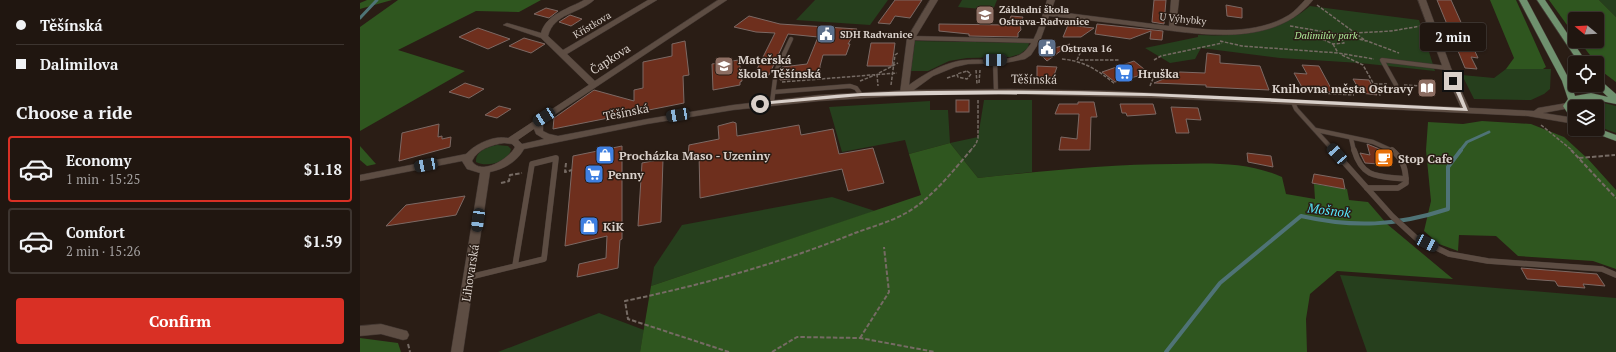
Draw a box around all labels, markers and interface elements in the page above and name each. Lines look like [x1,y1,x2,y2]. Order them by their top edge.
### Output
place label: Základní škola Ostrava-Radvanice [999,3,1090,28]
school or university icon: Základní škola Ostrava-Radvanice [974,4,996,26]
street label: Křístkova [571,9,613,41]
street label: U Výhybky [1159,10,1208,28]
north arrow [1568,12,1604,48]
map controls [1568,12,1604,136]
text: Těšínská [40,15,103,35]
public building icon: SDH Radvanice [815,23,837,45]
callout: 2 min [1420,23,1486,51]
place label: SDH Radvanice [840,28,913,41]
text: 2 min [1435,28,1471,46]
park label: Dalimilův park [1293,29,1358,42]
public building icon: Ostrava 16 [1036,37,1058,59]
street label: Čapkova [587,40,633,78]
place label: Ostrava 16 [1061,42,1112,55]
place label: Mateřská škola Těšínská [738,52,822,81]
text: Dalimilova [40,54,118,74]
car [983,54,1007,66]
school or university icon: Mateřská škola Těšínská [713,55,735,77]
button: locate [1568,56,1604,92]
supermarket icon: Hruška [1113,62,1135,84]
place label: Hruška [1138,66,1179,81]
street label: Těšínská [1011,71,1057,87]
route end [1444,72,1462,90]
library icon: Knihovna města Ostravy [1416,77,1438,99]
place label: Knihovna města Ostravy [1272,81,1414,96]
route start [751,95,769,113]
text: Choose a ride [16,100,132,124]
street label: Těšínská [602,100,650,124]
button: layers [1568,100,1604,136]
car [531,105,557,129]
car [665,107,691,123]
car [1325,141,1349,167]
shop icon: Procházka Maso - Uzeniny [594,144,616,166]
cafe icon: Stop Cafe [1373,147,1395,169]
place label: Procházka Maso - Uzeniny [619,148,771,163]
text: Economy [66,150,131,170]
icon: car [18,151,54,187]
place label: Stop Cafe [1398,151,1453,166]
car [413,157,439,173]
text: $1.18 [304,159,342,179]
supermarket icon: Penny [583,163,605,185]
place label: Penny [608,167,644,182]
text: 1 min · 15:25 [66,170,140,188]
water label: Mošnok [1305,198,1352,222]
car [470,207,486,233]
shop icon: KiK [578,215,600,237]
place label: KiK [603,219,625,234]
text: Comfort [66,222,125,242]
icon: car [18,223,54,259]
text: $1.59 [304,231,342,251]
car [1414,232,1440,254]
text: 2 min · 15:26 [66,242,140,260]
street label: Lihovarská [458,243,482,303]
button: Confirm [16,298,344,344]

